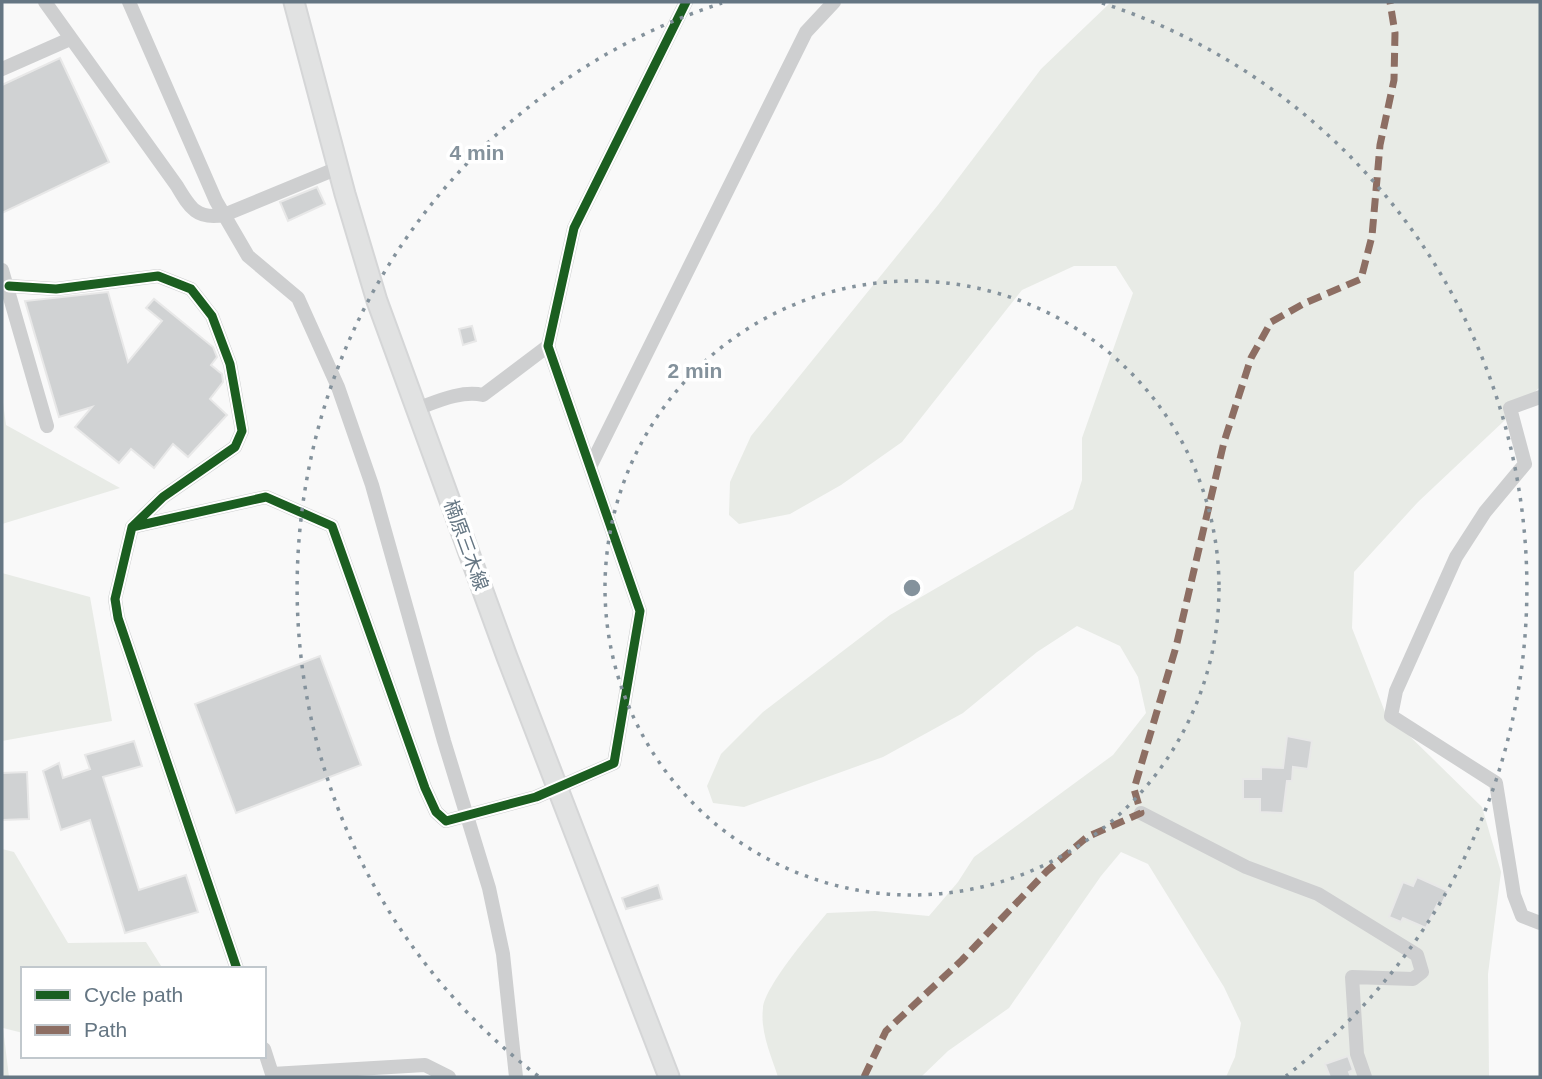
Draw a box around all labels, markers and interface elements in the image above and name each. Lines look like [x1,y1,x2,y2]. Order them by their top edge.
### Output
text: 4 min [450,141,504,164]
text: 2 min [668,359,722,382]
street label: 楠原三木線 [440,497,492,593]
centre of rings [900,576,924,600]
legend [21,967,266,1058]
text: Cycle path [84,983,183,1006]
text: Path [84,1018,127,1041]

